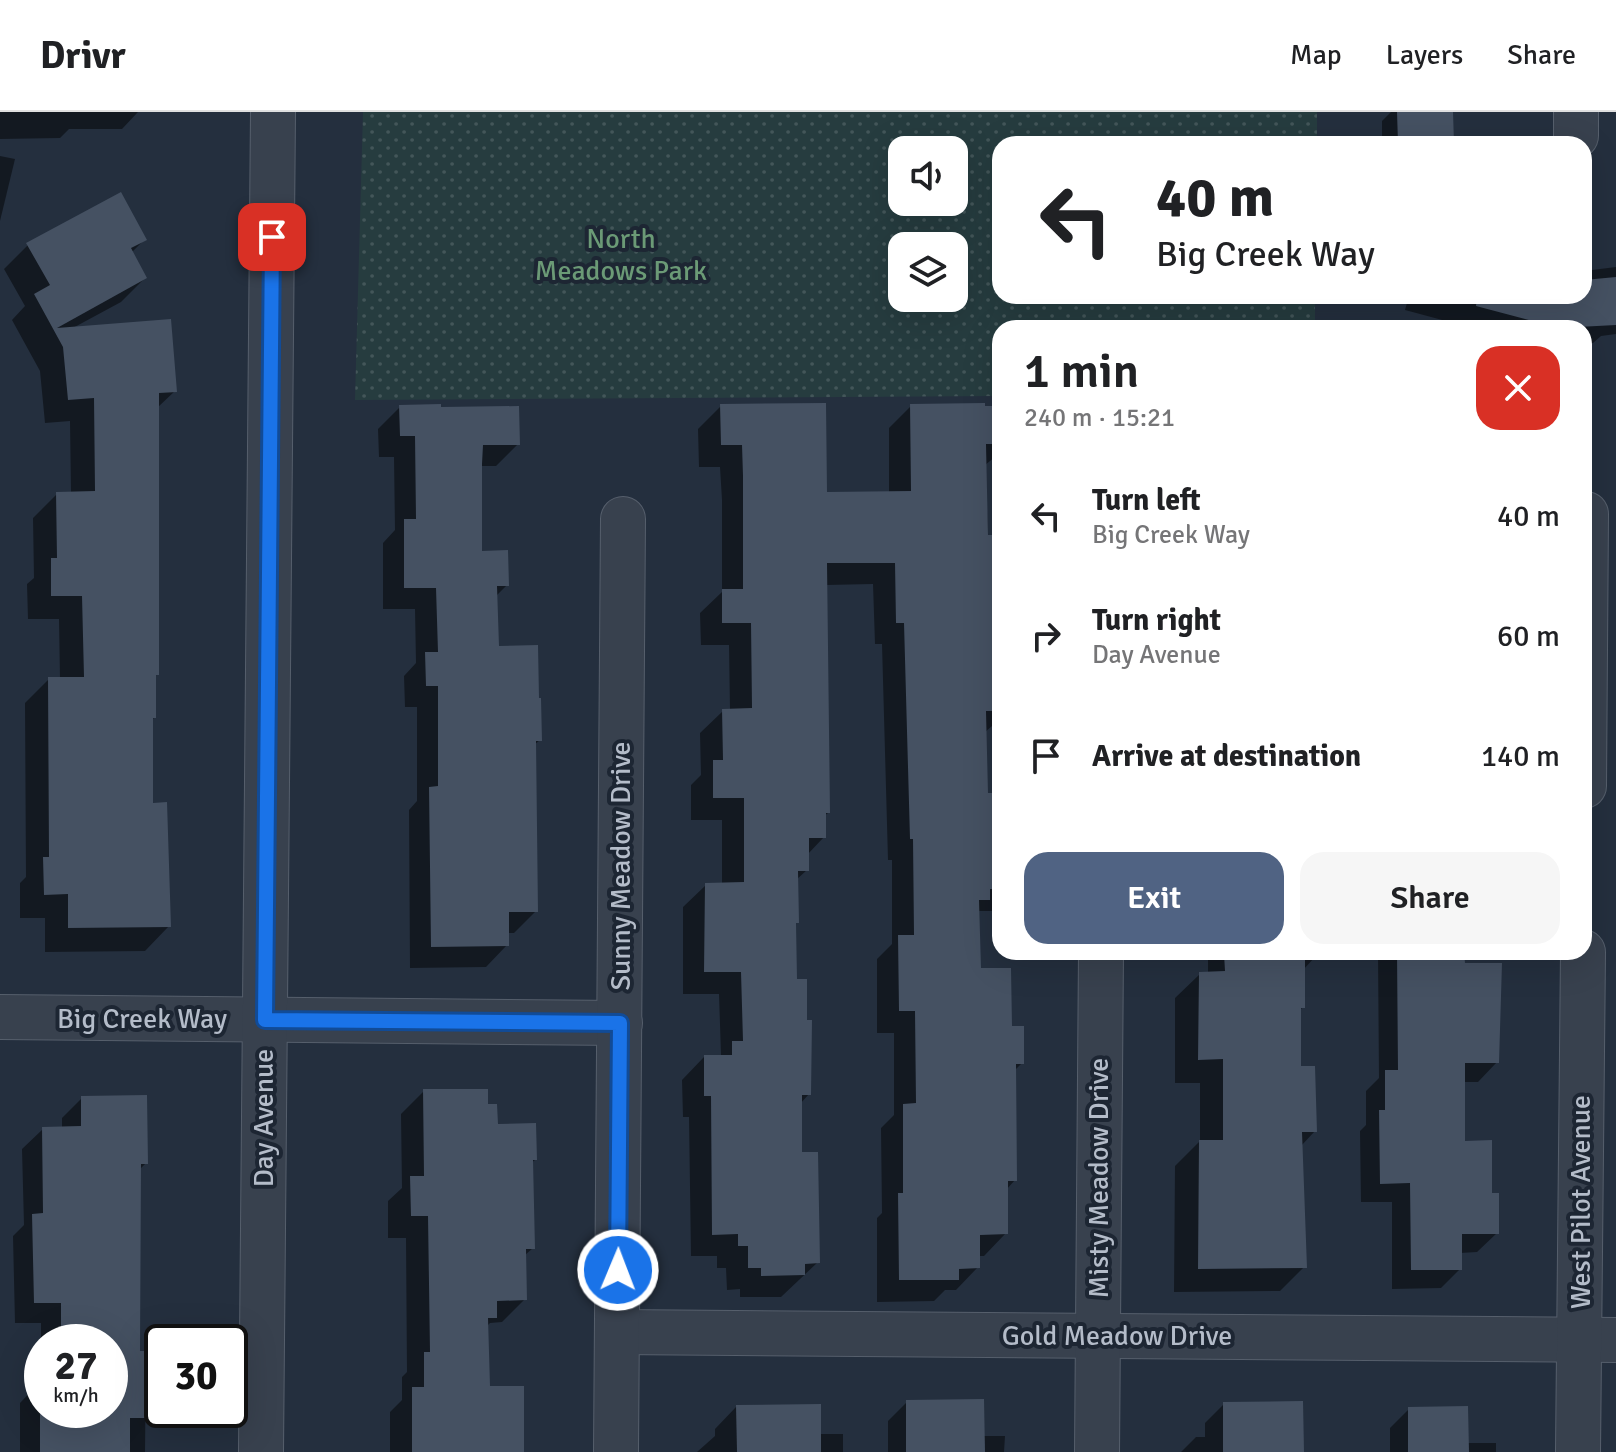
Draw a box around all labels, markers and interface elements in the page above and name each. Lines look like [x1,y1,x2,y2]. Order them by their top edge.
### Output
text: Drivr [40,32,126,79]
text: Map [1290,38,1342,72]
text: Layers [1386,38,1463,72]
text: Share [1507,38,1576,72]
map controls [888,136,968,312]
button: sound [888,136,968,216]
text: 40 m [1156,163,1274,232]
icon: left [1024,168,1128,272]
pin [238,203,306,271]
icon: arrive [250,215,294,259]
park label: North Meadows Park [535,222,707,288]
button: layers [888,232,968,312]
text: Big Creek Way [1156,232,1375,277]
text: 1 min [1024,342,1139,401]
button: close [1476,346,1560,430]
text: 240 m · 15:21 [1024,402,1175,434]
text: Turn left [1092,482,1201,519]
icon: left [1024,494,1068,538]
text: 40 m [1497,498,1560,535]
text: Big Creek Way [1092,519,1250,551]
text: Turn right [1092,602,1221,639]
icon: right [1024,614,1068,658]
text: 60 m [1497,618,1560,655]
text: Day Avenue [1092,639,1221,671]
icon: arrive [1024,734,1068,778]
text: Arrive at destination [1092,738,1361,775]
text: 140 m [1481,738,1560,775]
street label: Sunny Meadow Drive [604,741,638,991]
button: Exit [1024,852,1284,944]
button: Share [1300,852,1560,944]
street label: Big Creek Way [57,1002,227,1036]
street label: Day Avenue [247,1049,281,1187]
street label: Misty Meadow Drive [1082,1058,1116,1298]
street label: West Pilot Avenue [1564,1095,1598,1309]
position arrow [576,1228,660,1312]
street label: Gold Meadow Drive [1002,1319,1232,1353]
speed limit sign: 30 [144,1324,248,1428]
text: 27 [54,1341,98,1391]
text: km/h [53,1383,99,1408]

